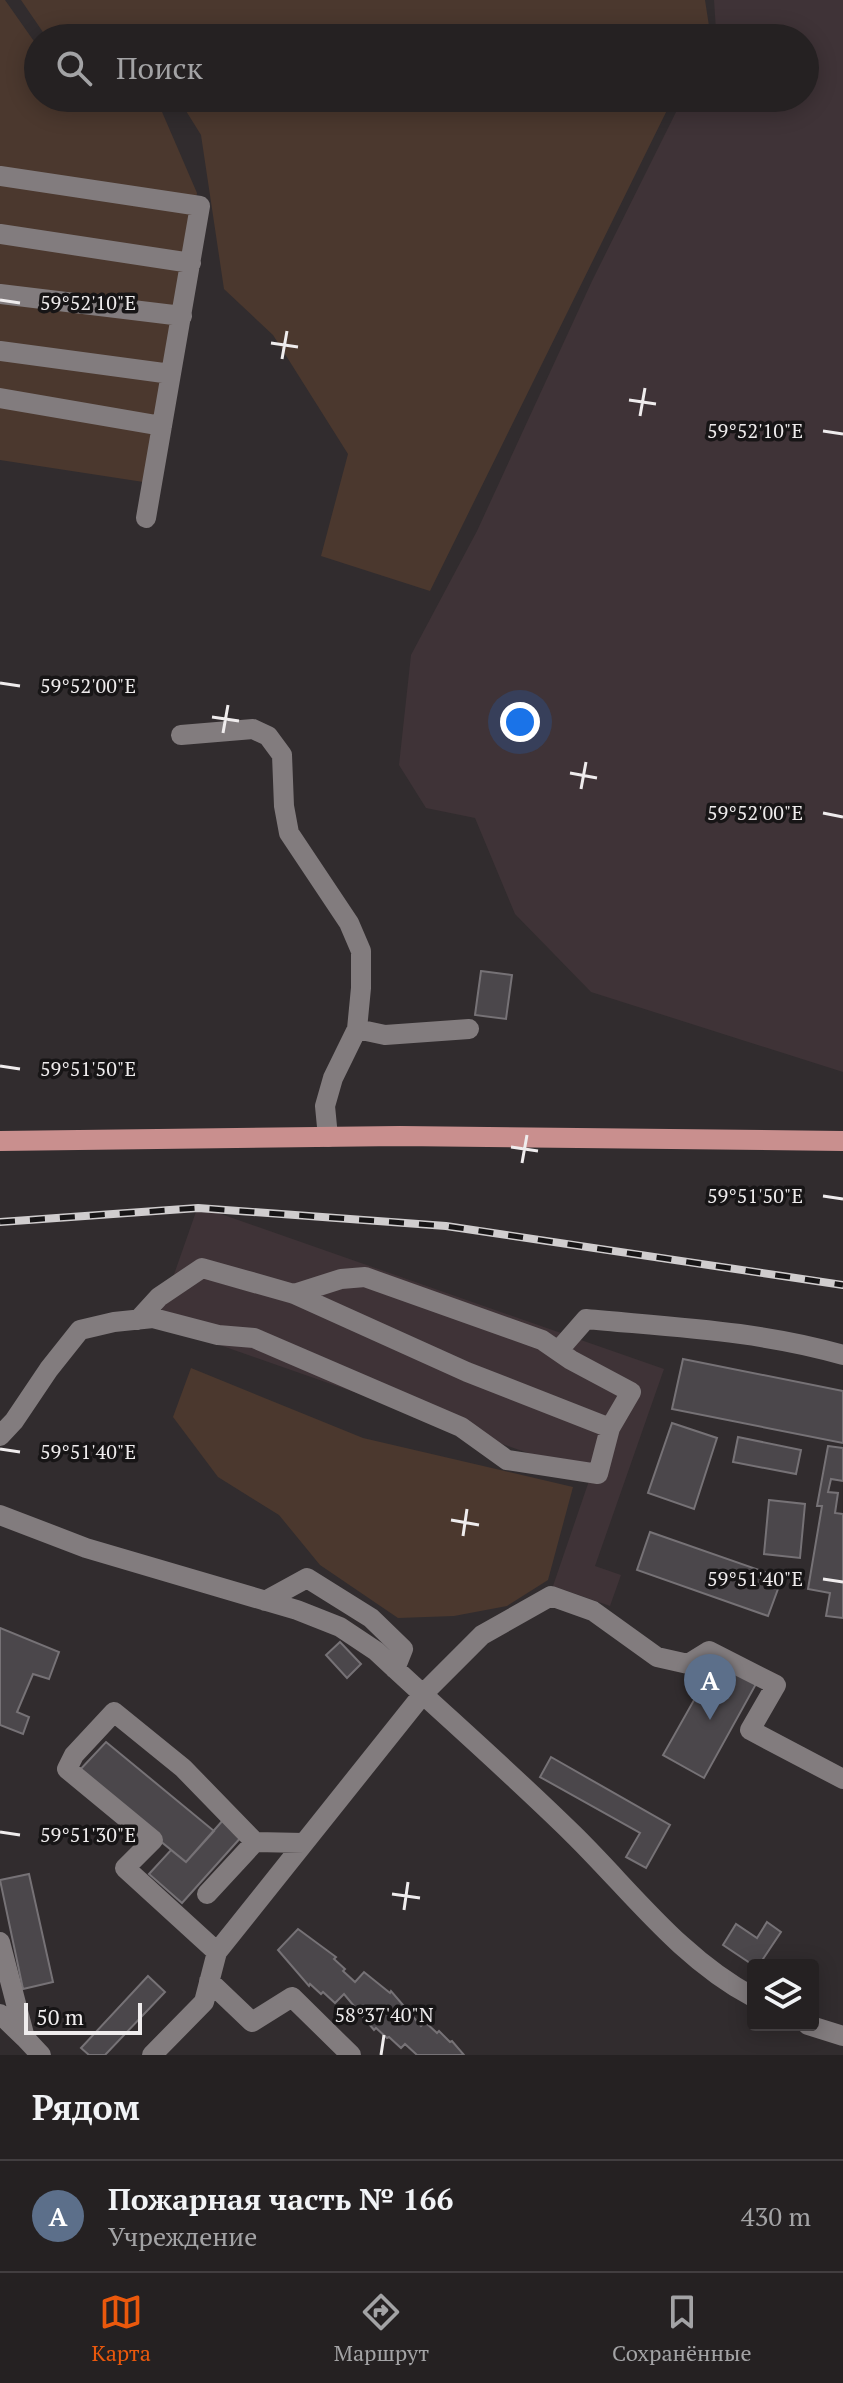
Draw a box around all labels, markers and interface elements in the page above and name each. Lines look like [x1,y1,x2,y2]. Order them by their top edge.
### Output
search box [24,24,819,112]
icon: search [52,46,96,90]
text: Поиск [116,48,203,88]
text: 59°52'10"E [40,289,136,316]
text: 59°52'10"E [707,417,803,444]
text: 59°52'00"E [40,672,136,699]
your location [500,702,540,742]
text: 59°52'00"E [707,799,803,826]
text: 59°51'50"E [40,1055,136,1082]
text: 59°51'50"E [707,1182,803,1209]
text: 59°51'40"E [40,1438,136,1465]
text: 59°51'40"E [707,1565,803,1592]
pin: A [684,1654,736,1720]
text: 59°51'30"E [40,1821,136,1848]
map controls [747,1959,819,2031]
button: layers [747,1959,819,2031]
scale bar [24,1999,142,2035]
text: 58°37'40"N [334,2001,434,2028]
text: 50 m [36,2002,84,2031]
text: Рядом [32,2085,140,2130]
text: Пожарная часть № 166 [108,2179,453,2219]
text: A [49,2199,67,2233]
text: 430 m [741,2199,811,2233]
text: Учреждение [108,2219,257,2253]
tab: Карта [91,2290,151,2367]
tab: Маршрут [334,2290,429,2367]
tab: Сохранённые [612,2290,751,2367]

